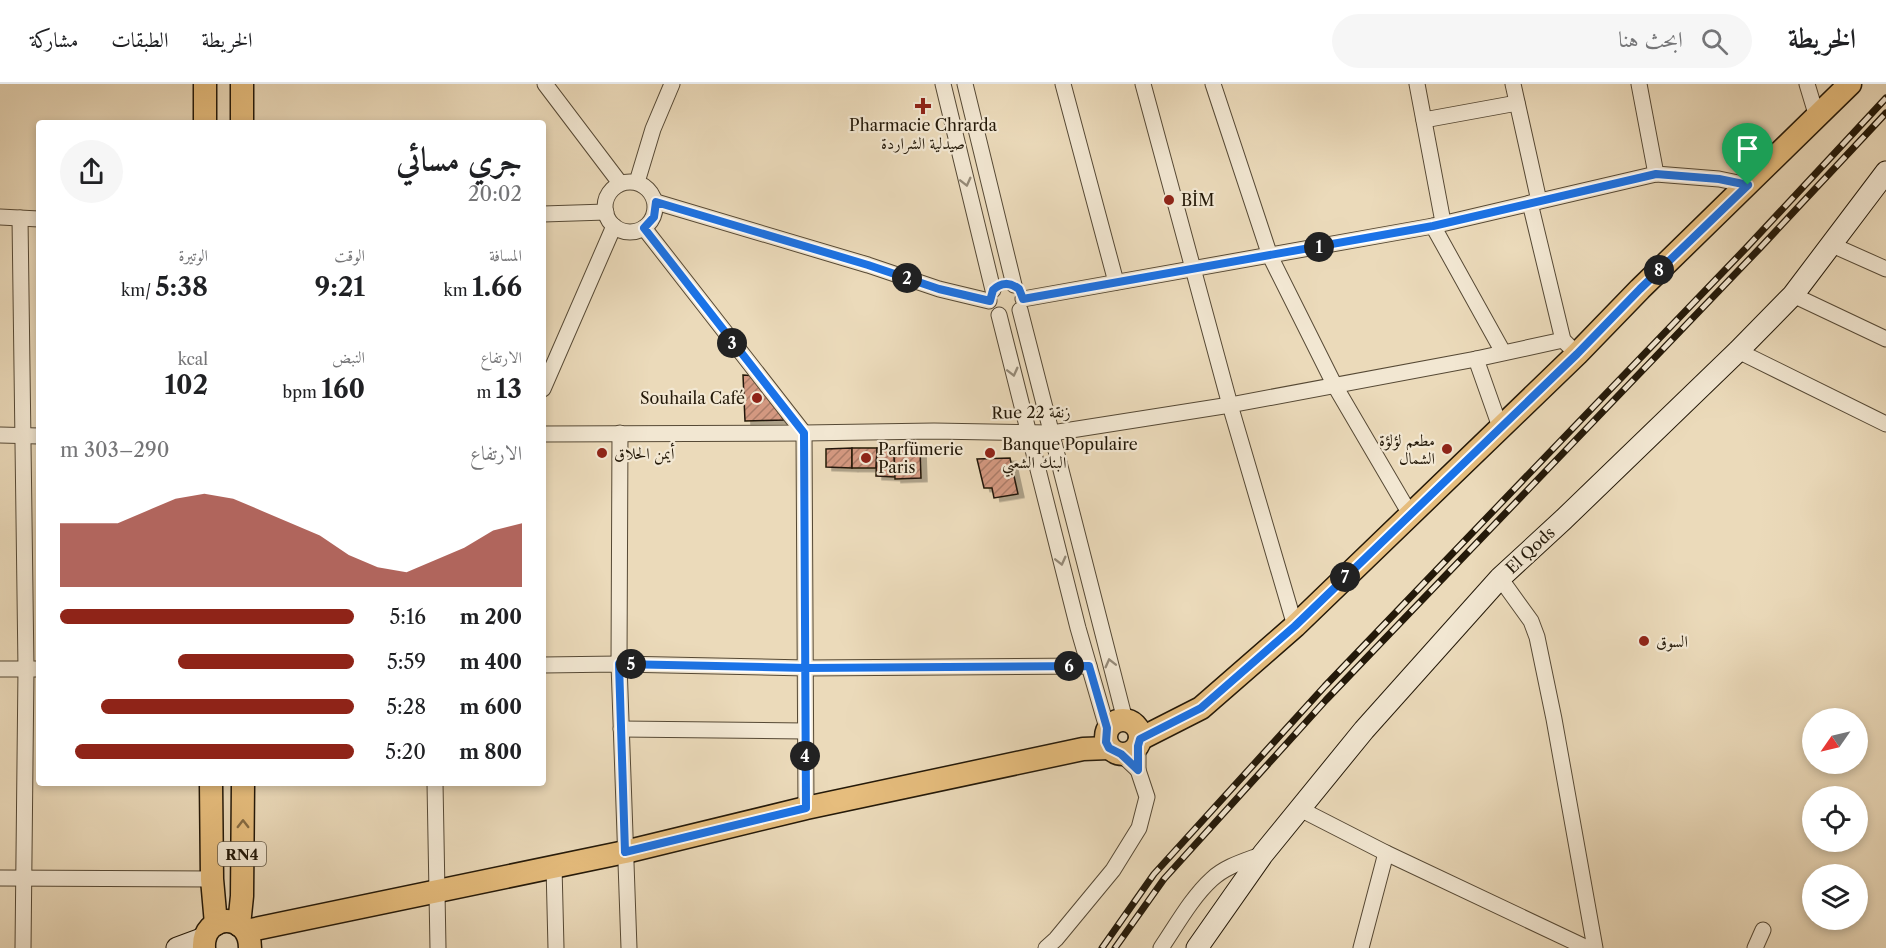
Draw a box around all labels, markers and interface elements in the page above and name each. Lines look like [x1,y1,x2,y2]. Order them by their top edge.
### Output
search box [1332,14,1752,68]
text: الخريطة [1788,21,1856,55]
icon: search [1698,25,1731,58]
text: ابحث هنا [1618,26,1683,53]
text: مشاركة [30,27,78,52]
text: الطبقات [111,27,168,52]
text: الخريطة [201,27,253,52]
marker: Pharmacie Chrarda صيدلية الشراردة [916,99,930,113]
place label: Pharmacie Chrarda صيدلية الشراردة [849,115,997,154]
pin [1722,123,1773,185]
icon: arrive [1731,132,1764,165]
text: جري مسائي [396,139,522,180]
button: share [60,140,123,203]
one-way arrow [959,176,972,186]
text: 20:02 [468,182,522,206]
place label: BİM [1181,190,1214,210]
marker: BİM [1162,193,1176,207]
pin: 1 [1304,232,1334,262]
text: 1 [1315,237,1323,257]
text: الوتيرة [178,245,208,265]
text: الوقت [334,245,365,265]
text: المسافة [489,245,522,265]
pin: 8 [1644,255,1674,285]
text: 8 [1654,260,1664,280]
pin: 2 [892,263,922,293]
text: 2 [902,268,912,288]
text: 5:38 [155,271,208,303]
text: 9:21 [315,271,365,303]
text: 1.66 [472,271,522,303]
text: /km [121,280,155,300]
text: km [444,280,472,300]
pin: 3 [717,328,747,358]
text: 3 [727,333,737,353]
text: النبض [332,347,365,367]
text: الارتفاع [480,347,522,367]
text: kcal [178,349,208,369]
one-way arrow [1006,367,1019,377]
text: 102 [165,369,208,401]
text: 160 [321,373,365,405]
text: 13 [496,373,522,405]
text: bpm [283,382,321,402]
text: m [476,382,496,402]
place label: Souhaila Café [640,388,745,408]
marker: Souhaila Café [750,391,764,405]
street label: Rue 22 زنقة [991,401,1071,423]
place label: مطعم لؤلؤة الشمال [1379,430,1435,468]
place label: Banque Populaire البنك الشعبي [1002,434,1138,478]
text: 290–303 m [60,438,169,462]
place label: Parfümerie Paris [878,439,963,477]
text: الارتفاع [470,441,522,465]
place label: أيمن الحلاق [614,442,675,465]
marker: مطعم لؤلؤة الشمال [1440,442,1454,456]
marker: أيمن الحلاق [595,446,609,460]
marker: Banque Populaire البنك الشعبي [983,446,997,460]
marker: Parfümerie Paris [859,451,873,465]
street label: El Qods [1501,522,1559,578]
one-way arrow [1053,556,1066,566]
pin: 7 [1330,562,1360,592]
text: 7 [1341,567,1349,587]
text: 5:16 [389,605,426,629]
text: 200 m [460,605,522,629]
place label: السوق [1656,631,1688,652]
marker: السوق [1637,634,1651,648]
pin: 5 [616,649,646,679]
text: 5:59 [387,650,426,674]
text: 400 m [460,650,522,674]
pin: 6 [1054,651,1084,681]
text: 5 [627,654,635,674]
text: 6 [1064,656,1074,676]
one-way arrow [1105,658,1118,668]
text: 5:28 [386,695,426,719]
text: 600 m [460,695,522,719]
north arrow [1802,708,1868,774]
map controls [1802,708,1868,930]
text: 5:20 [385,740,426,764]
text: 800 m [459,740,522,764]
pin: 4 [790,741,820,771]
text: 4 [800,746,810,766]
button: locate [1802,786,1868,852]
one-way arrow [237,820,249,829]
road number: RN4 [218,842,266,866]
button: layers [1802,864,1868,930]

